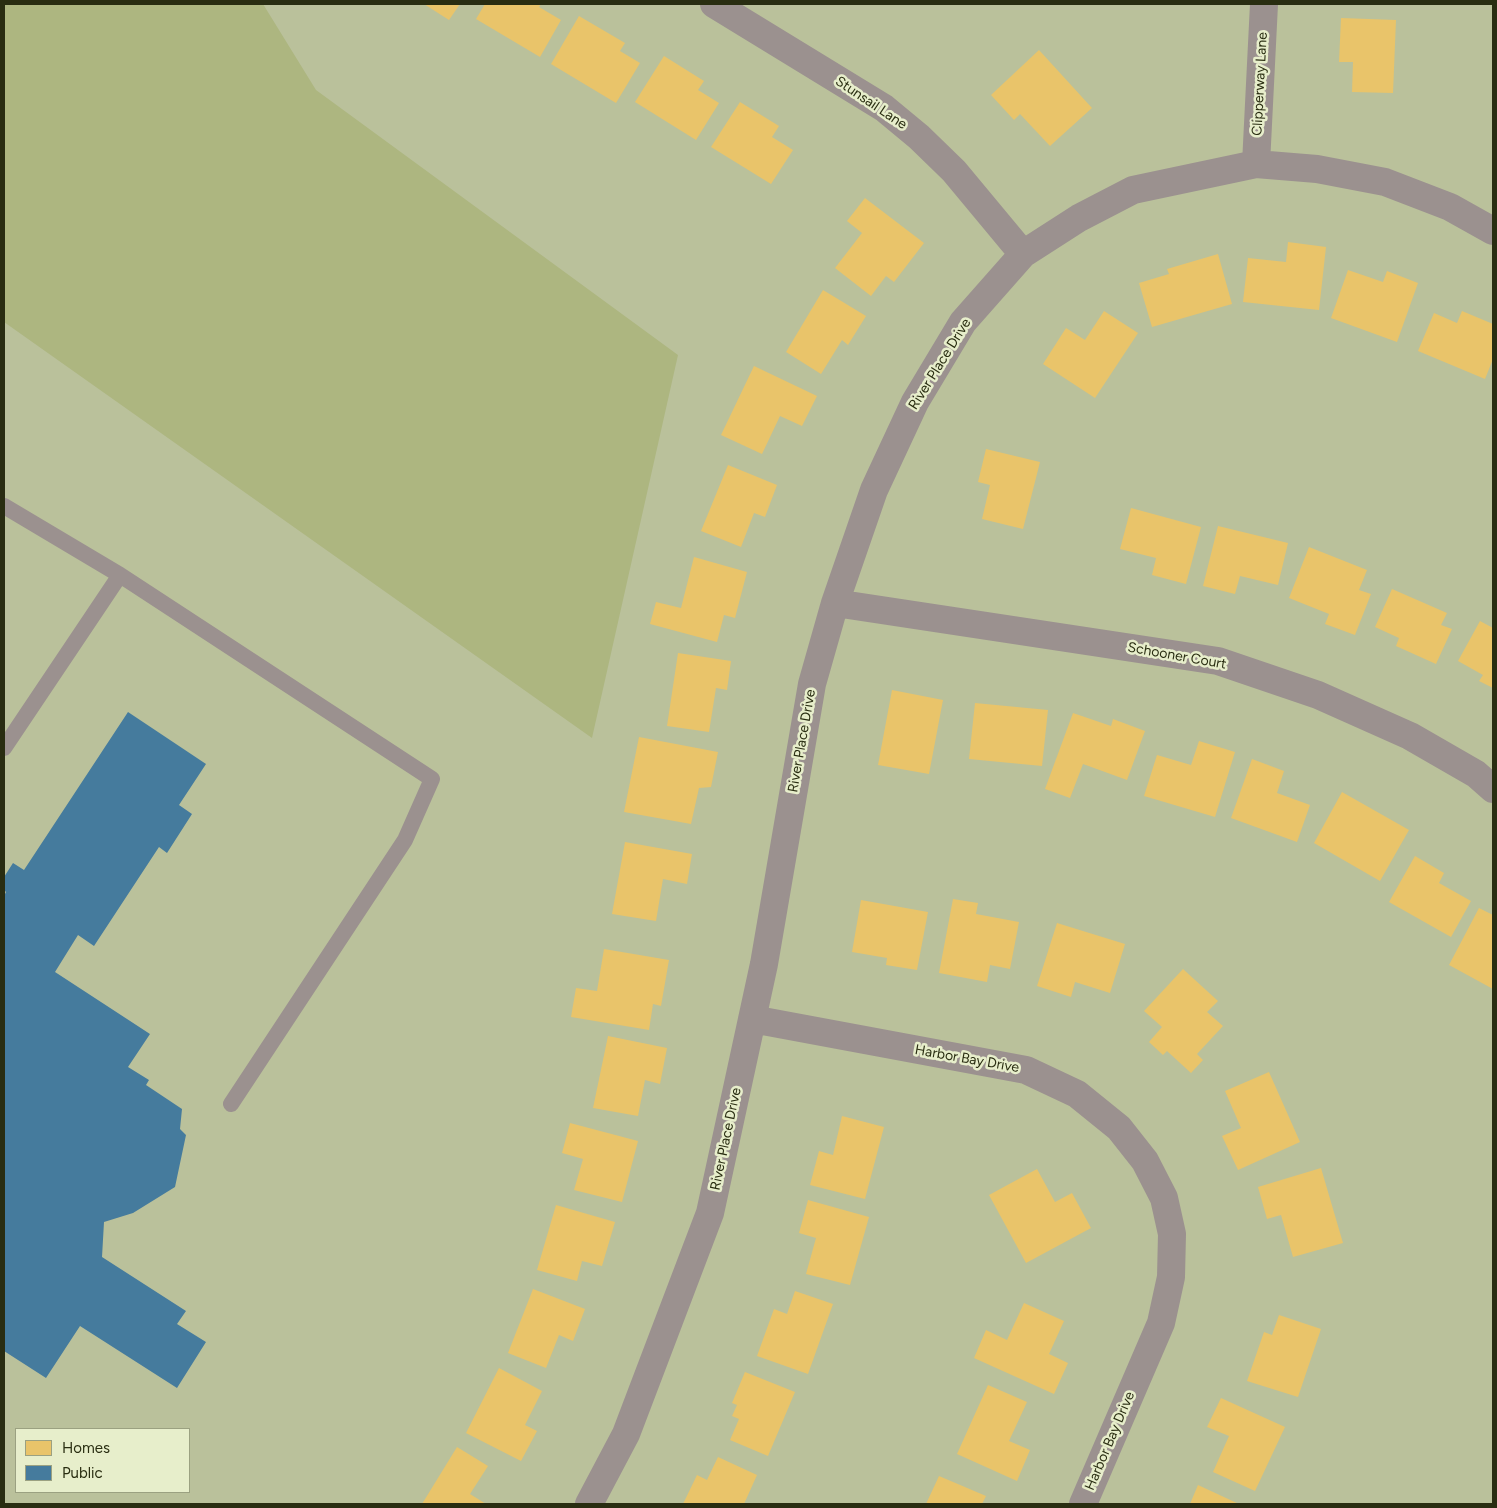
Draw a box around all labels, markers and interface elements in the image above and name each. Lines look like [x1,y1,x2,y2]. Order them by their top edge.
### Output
street label: Clipperway Lane [1249,32,1271,136]
street label: Stunsail Lane [832,73,910,133]
street label: River Place Drive [905,315,975,413]
street label: Schooner Court [1126,639,1228,673]
street label: River Place Drive [785,688,819,794]
street label: Harbor Bay Drive [914,1042,1020,1076]
street label: River Place Drive [707,1086,745,1192]
street label: Harbor Bay Drive [1082,1389,1138,1493]
legend [15,1428,190,1493]
text: Homes [62,1439,110,1457]
text: Public [62,1464,103,1482]

